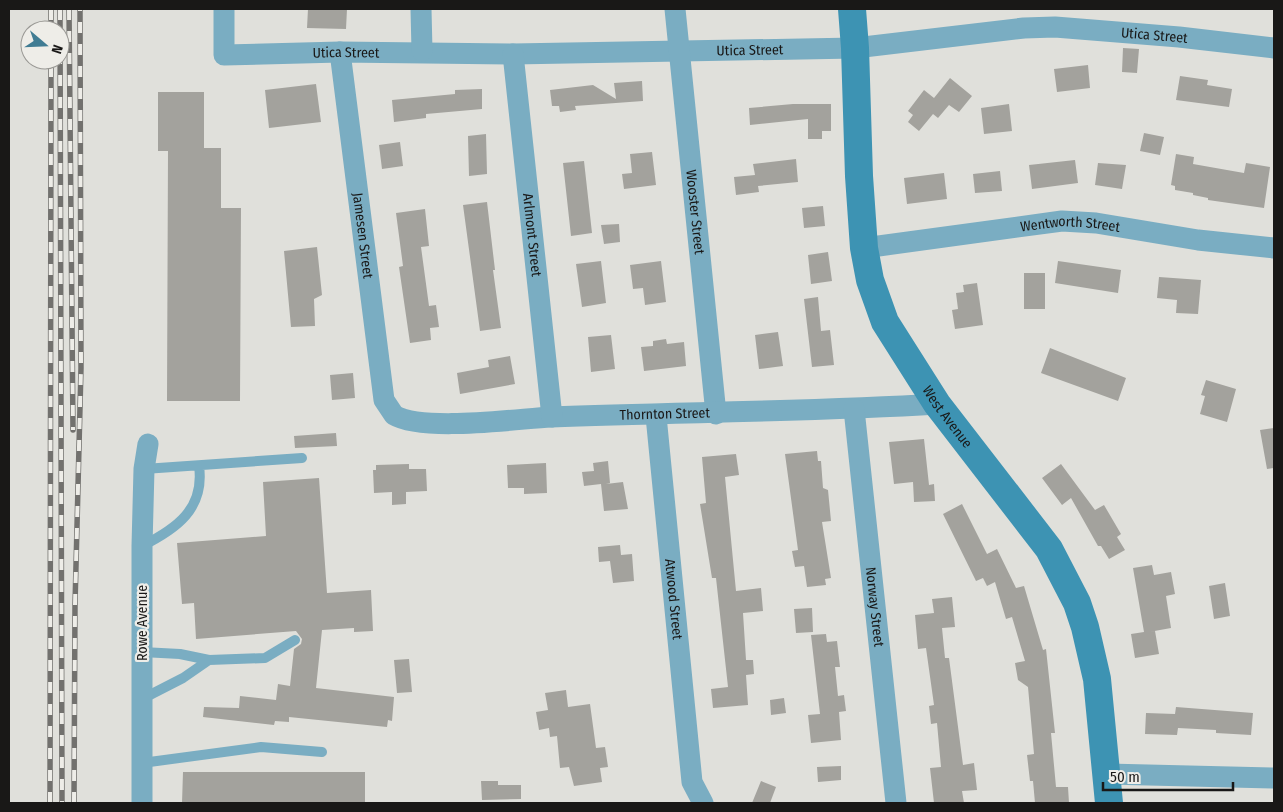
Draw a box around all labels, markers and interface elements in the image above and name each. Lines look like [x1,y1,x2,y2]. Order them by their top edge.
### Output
north arrow [20,20,70,70]
street label: Utica Street [1120,24,1189,47]
street label: Utica Street [716,41,784,59]
text: N [47,42,66,56]
street label: Utica Street [312,44,380,62]
street label: Wooster Street [682,169,708,256]
street label: Jamesen Street [349,192,377,280]
street label: Arlmont Street [519,192,545,278]
street label: Wentworth Street [1019,213,1122,236]
street label: West Avenue [919,383,976,452]
street label: Thornton Street [619,404,711,424]
street label: Atwood Street [661,558,686,641]
street label: Norway Street [862,566,887,648]
street label: Rowe Avenue [134,585,151,661]
scale bar [1103,760,1233,792]
text: 50 m [1110,768,1140,786]

